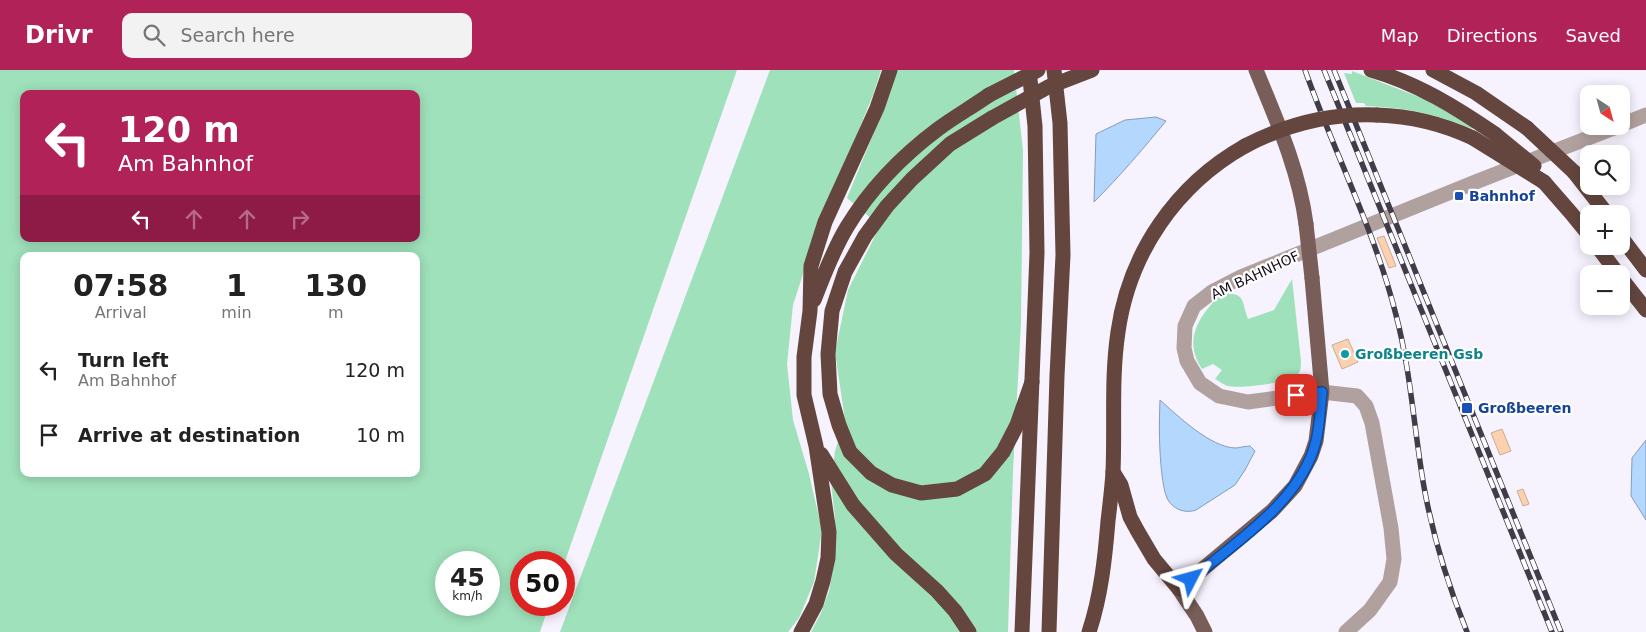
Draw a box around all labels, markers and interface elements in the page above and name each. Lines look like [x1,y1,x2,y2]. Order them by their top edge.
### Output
search box [122,13,472,58]
text: Drivr [25,21,92,49]
icon: search [140,21,168,49]
text: Search here [180,24,295,46]
text: Map [1381,25,1419,46]
text: Directions [1447,25,1537,46]
text: Saved [1565,25,1621,46]
north arrow [1580,85,1630,135]
map controls [1580,85,1630,315]
icon: left [35,110,100,175]
text: 120 m [118,110,240,150]
button: search [1580,145,1630,195]
text: Am Bahnhof [118,151,253,176]
place label: Bahnhof [1469,188,1536,204]
marker: Bahnhof [1453,190,1465,202]
icon: left [127,205,155,233]
icon: ahead [180,205,208,233]
icon: ahead [233,205,261,233]
icon: right [286,205,314,233]
button: + [1580,205,1630,255]
street label: AM BAHNHOF [1208,247,1302,303]
button: − [1580,265,1630,315]
text: 07:58 [73,268,168,303]
text: 1 [226,268,247,303]
text: 130 [304,268,367,303]
text: Arrival [95,303,147,322]
text: min [221,303,252,322]
text: m [328,303,344,322]
place label: Großbeeren Gsb [1355,346,1483,362]
marker: Großbeeren Gsb [1339,348,1351,360]
text: Turn left [78,349,169,371]
icon: left [35,356,63,384]
text: 120 m [344,359,405,381]
text: Am Bahnhof [78,371,176,390]
pin [1275,374,1317,416]
icon: arrive [1282,381,1310,409]
place label: Großbeeren [1478,400,1571,416]
marker: Großbeeren [1460,401,1474,415]
icon: arrive [35,421,63,449]
text: Arrive at destination [78,424,300,446]
text: 10 m [356,424,405,446]
speed limit sign: 50 [510,551,575,616]
position arrow [1164,552,1216,604]
text: 45 [450,563,485,592]
text: km/h [452,589,483,603]

